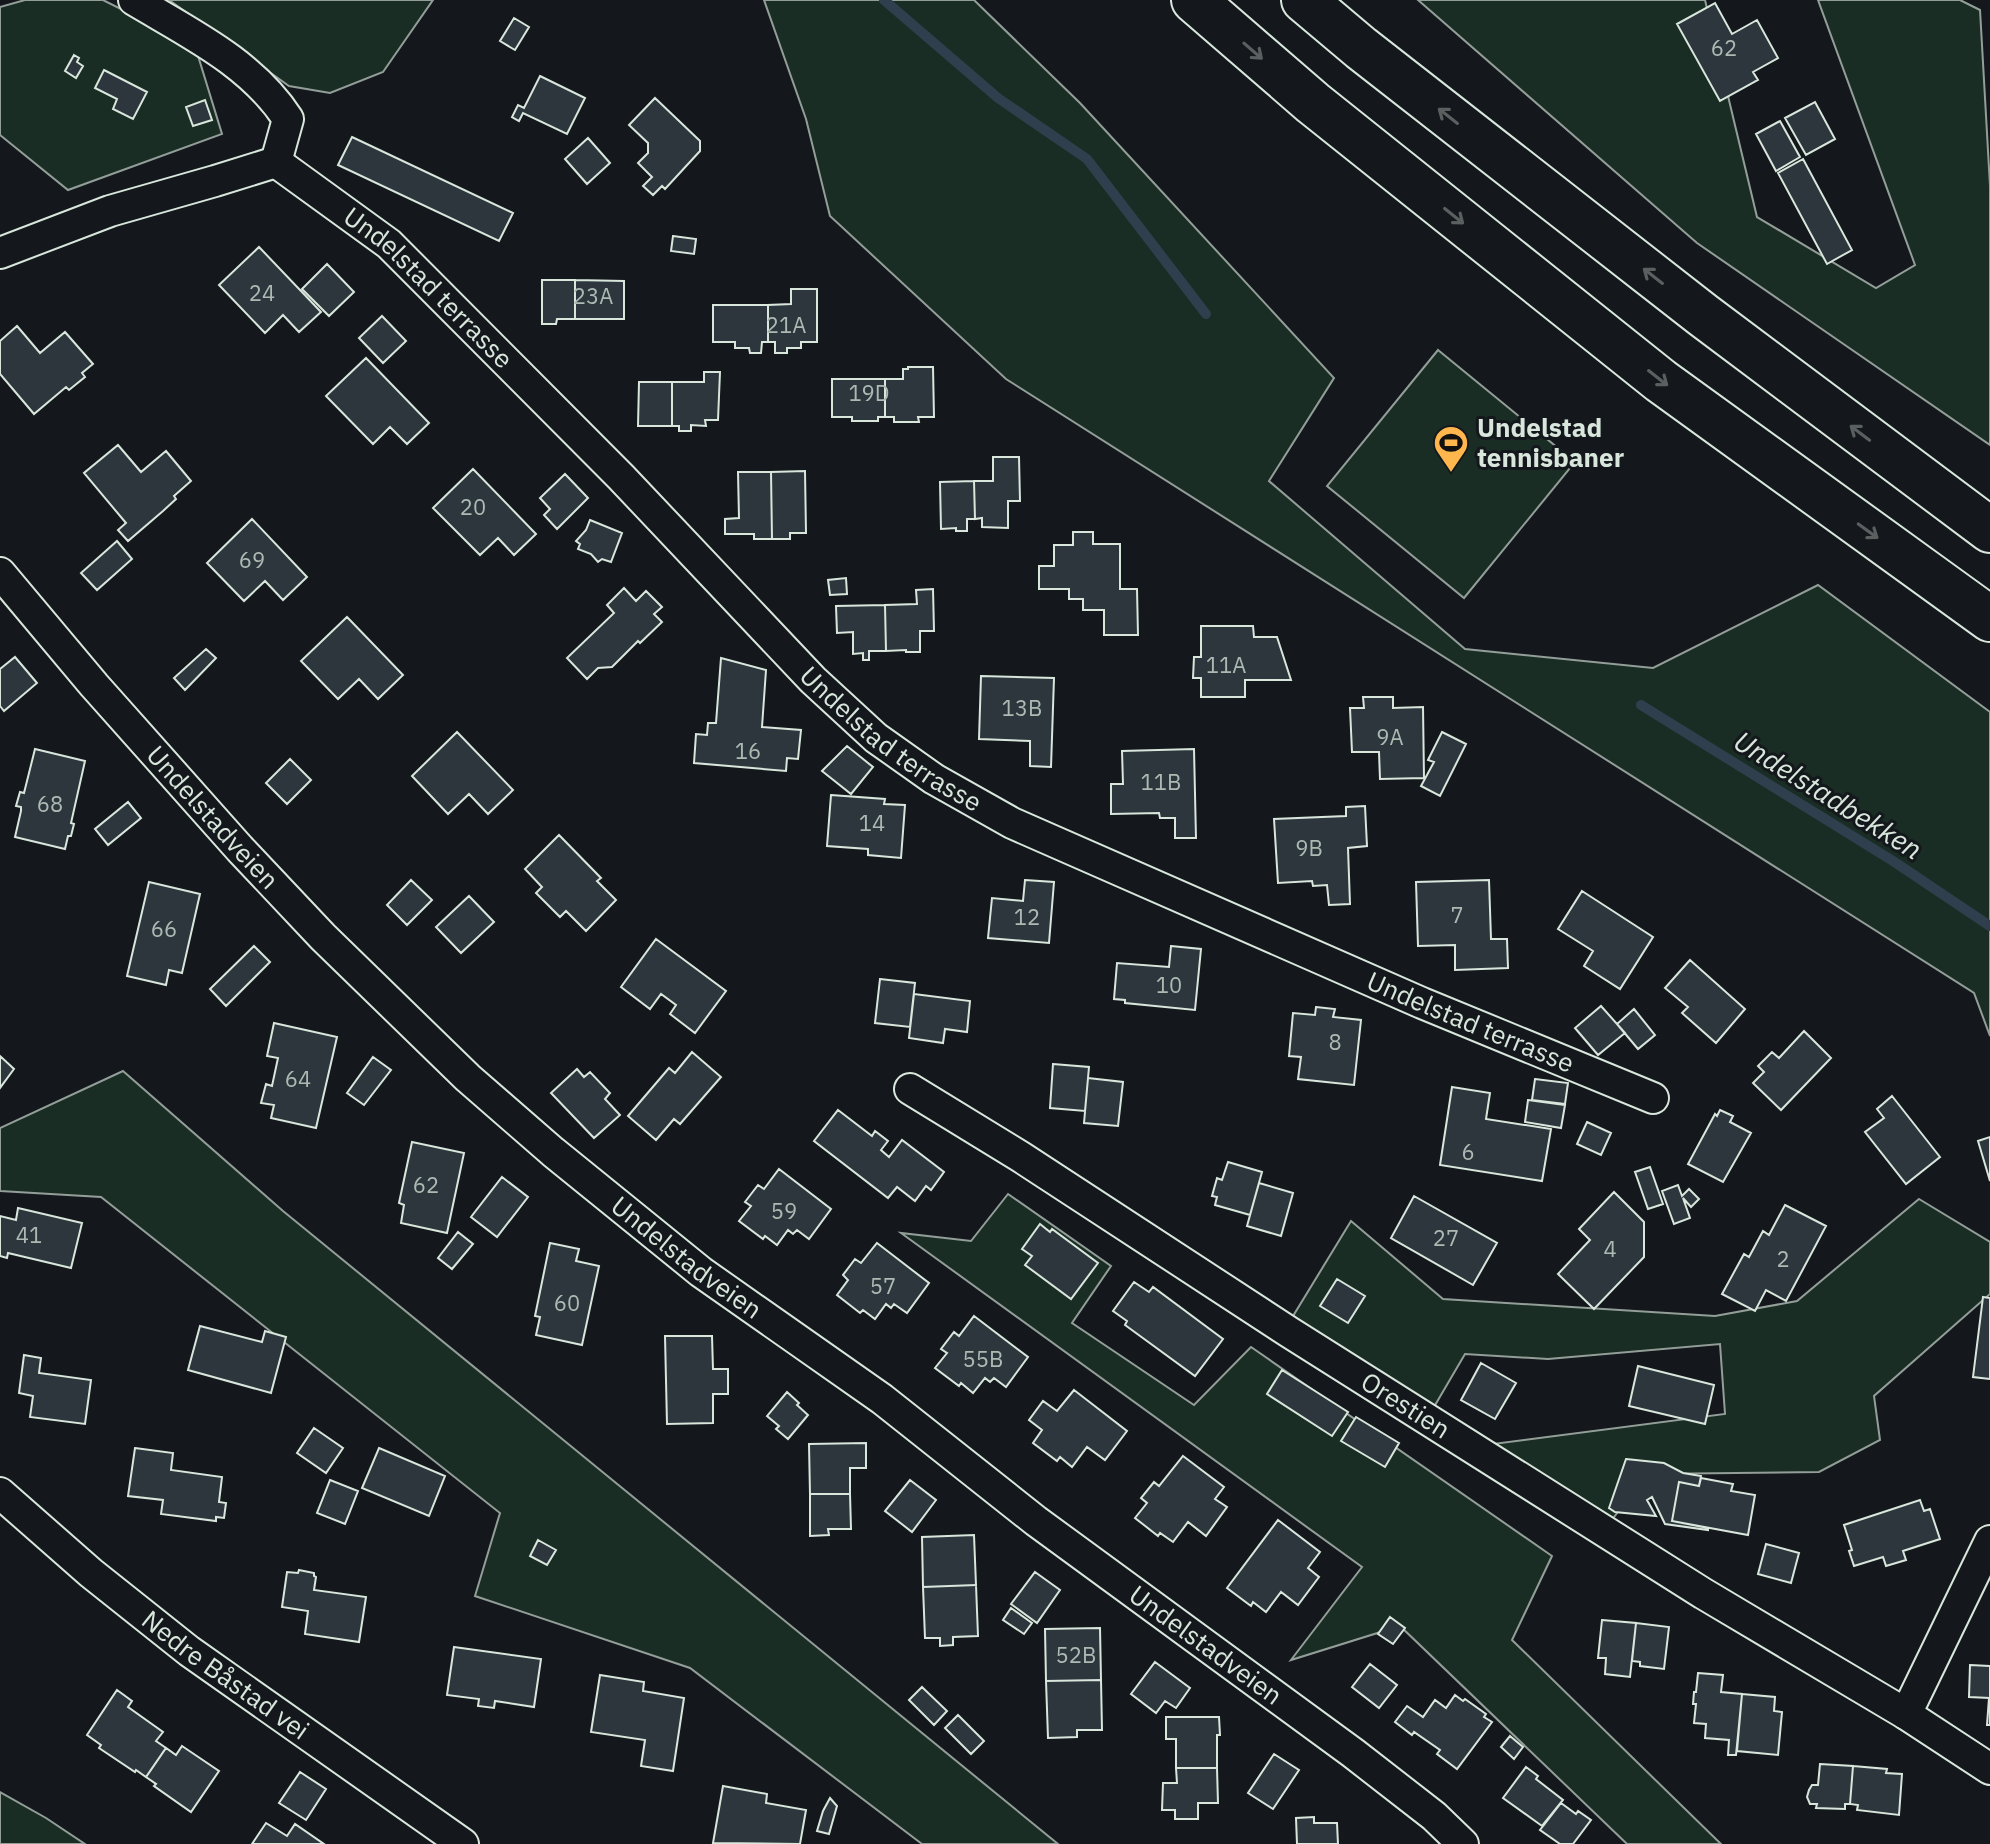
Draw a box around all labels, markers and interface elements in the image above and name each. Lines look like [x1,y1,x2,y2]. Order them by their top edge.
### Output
house number: 62 [1711,33,1737,62]
one-way arrow [1243,42,1263,60]
one-way arrow [1438,107,1459,124]
street label: Undelstad terrasse [337,199,521,375]
one-way arrow [1443,207,1464,224]
one-way arrow [1643,267,1664,285]
house number: 24 [249,278,275,307]
house number: 23A [573,281,613,310]
house number: 21A [766,310,806,339]
one-way arrow [1647,369,1668,386]
house number: 19D [848,378,890,407]
place label: Undelstad tennisbaner [1477,410,1624,474]
sports icon: Undelstad tennisbaner [1432,424,1470,474]
one-way arrow [1850,424,1871,441]
house number: 20 [460,492,486,521]
one-way arrow [1857,522,1878,539]
house number: 69 [239,545,265,574]
house number: 11A [1206,650,1246,679]
street label: Undelstad terrasse [793,659,988,819]
house number: 13B [1002,693,1042,722]
house number: 9A [1376,722,1404,751]
water label: Undelstadbekken [1727,722,1929,867]
house number: 16 [735,736,761,765]
street label: Undelstadveien [140,738,287,896]
house number: 11B [1141,767,1181,796]
house number: 68 [37,789,63,818]
house number: 14 [859,808,885,837]
house number: 9B [1295,833,1323,862]
house number: 7 [1450,900,1464,929]
house number: 12 [1014,902,1040,931]
house number: 66 [151,914,177,943]
street label: Undelstad terrasse [1362,963,1579,1080]
house number: 10 [1156,970,1182,999]
house number: 8 [1328,1027,1342,1056]
house number: 64 [285,1064,311,1093]
house number: 6 [1461,1137,1475,1166]
house number: 62 [413,1170,439,1199]
street label: Undelstadveien [605,1188,769,1326]
house number: 59 [771,1196,797,1225]
house number: 41 [16,1220,42,1249]
house number: 27 [1433,1223,1459,1252]
house number: 4 [1603,1234,1617,1263]
house number: 2 [1776,1244,1790,1273]
house number: 57 [870,1271,896,1300]
house number: 60 [554,1288,580,1317]
house number: 55B [963,1344,1003,1373]
street label: Orestien [1355,1364,1457,1446]
street label: Undelstadveien [1123,1577,1290,1712]
street label: Nedre Båstad vei [135,1602,316,1746]
house number: 52B [1056,1640,1096,1669]

